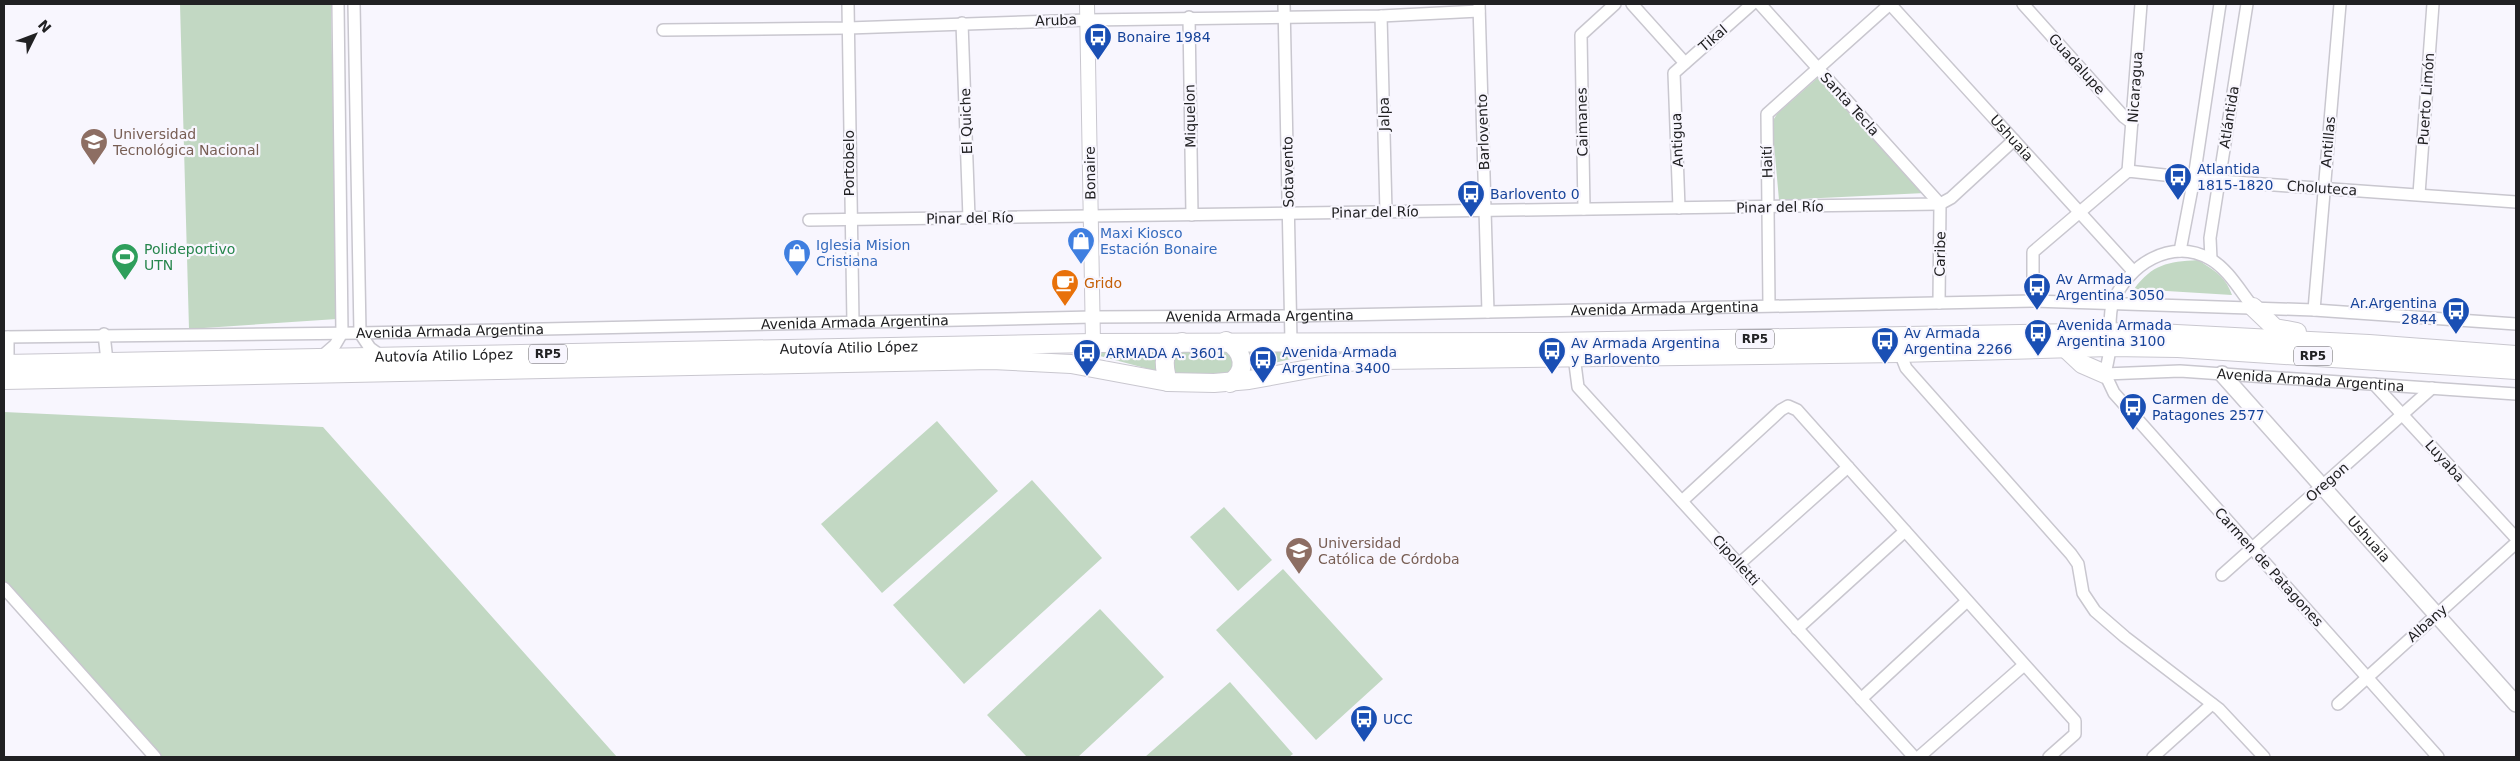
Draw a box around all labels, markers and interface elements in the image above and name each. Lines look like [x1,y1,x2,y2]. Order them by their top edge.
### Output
north arrow [10,10,60,60]
street label: Aruba [1035,11,1077,29]
text: N [35,17,55,36]
street label: Tikal [1695,21,1730,55]
bus stop icon: Bonaire 1984 [1083,22,1113,61]
place label: Bonaire 1984 [1117,29,1211,45]
street label: Guadalupe [2046,30,2108,98]
street label: Nicaragua [2125,51,2145,123]
street label: Puerto Limón [2415,52,2437,146]
street label: Santa Tecla [1817,69,1883,139]
street label: Miquelon [1181,84,1199,148]
street label: Atlántida [2216,85,2242,149]
street label: Caimanes [1573,87,1591,157]
street label: El Quiche [957,88,975,154]
street label: Barlovento [1474,94,1492,170]
street label: Jalpa [1376,97,1392,132]
street label: Ushuaia [1987,112,2037,164]
street label: Antigua [1668,113,1686,167]
street label: Antillas [2318,116,2338,168]
place label: Universidad Tecnológica Nacional [112,126,259,158]
school or university icon: Universidad Tecnológica Nacional [79,127,109,166]
street label: Portobelo [841,130,857,196]
street label: Sotavento [1279,136,1297,208]
street label: Haití [1758,144,1776,178]
street label: Bonaire [1082,146,1098,200]
place label: Atlantida 1815-1820 [2197,161,2273,193]
bus stop icon: Atlantida 1815-1820 [2163,162,2193,201]
street label: Choluteca [2286,178,2358,198]
bus stop icon: Barlovento 0 [1456,179,1486,218]
place label: Barlovento 0 [1490,186,1580,202]
street label: Pinar del Río [1736,198,1824,216]
street label: Pinar del Río [1331,203,1419,221]
street label: Pinar del Río [926,209,1014,227]
place label: Maxi Kiosco Estación Bonaire [1100,225,1217,257]
shop icon: Maxi Kiosco Estación Bonaire [1066,226,1096,265]
street label: Caribe [1932,231,1948,277]
place label: Iglesia Mision Cristiana [816,237,910,269]
shop icon: Iglesia Mision Cristiana [782,238,812,277]
place label: Polideportivo UTN [144,241,235,273]
sports icon: Polideportivo UTN [110,242,140,281]
cafe icon: Grido [1050,268,1080,307]
place label: Av Armada Argentina 3050 [2056,271,2164,303]
bus stop icon: Av Armada Argentina 3050 [2022,272,2052,311]
place label: Grido [1084,275,1122,291]
place label: Ar.Argentina 2844 [2350,295,2437,327]
bus stop icon: Ar.Argentina 2844 [2441,296,2471,335]
street label: Avenida Armada Argentina [1571,299,1759,318]
street label: Avenida Armada Argentina [1166,307,1354,325]
street label: Avenida Armada Argentina [761,312,949,332]
place label: Avenida Armada Argentina 3100 [2057,317,2172,349]
bus stop icon: Avenida Armada Argentina 3100 [2023,318,2053,357]
street label: Avenida Armada Argentina [356,321,544,341]
place label: Av Armada Argentina 2266 [1904,325,2012,357]
bus stop icon: Av Armada Argentina 2266 [1870,326,1900,365]
road number: RP5 [1736,329,1774,348]
place label: Av Armada Argentina y Barlovento [1571,335,1720,367]
bus stop icon: Av Armada Argentina y Barlovento [1537,336,1567,375]
street label: Autovía Atilio López [780,338,918,357]
bus stop icon: ARMADA A. 3601 [1072,338,1102,377]
road number: RP5 [529,344,567,364]
place label: Avenida Armada Argentina 3400 [1282,344,1397,376]
place label: ARMADA A. 3601 [1106,345,1225,361]
bus stop icon: Avenida Armada Argentina 3400 [1248,345,1278,384]
street label: Autovía Atilio López [375,346,513,365]
road number: RP5 [2294,346,2332,366]
street label: Avenida Armada Argentina [2216,366,2405,394]
place label: Carmen de Patagones 2577 [2152,391,2265,423]
bus stop icon: Carmen de Patagones 2577 [2118,392,2148,431]
street label: Luyaba [2422,437,2468,485]
street label: Oregon [2302,459,2352,505]
street label: Carmen de Patagones [2212,504,2326,630]
street label: Ushuaia [2344,513,2394,565]
street label: Cipolletti [1709,531,1763,589]
place label: Universidad Católica de Córdoba [1318,535,1460,567]
school or university icon: Universidad Católica de Córdoba [1284,536,1314,575]
street label: Albany [2404,601,2450,645]
bus stop icon: UCC [1349,704,1379,743]
place label: UCC [1383,711,1413,727]

